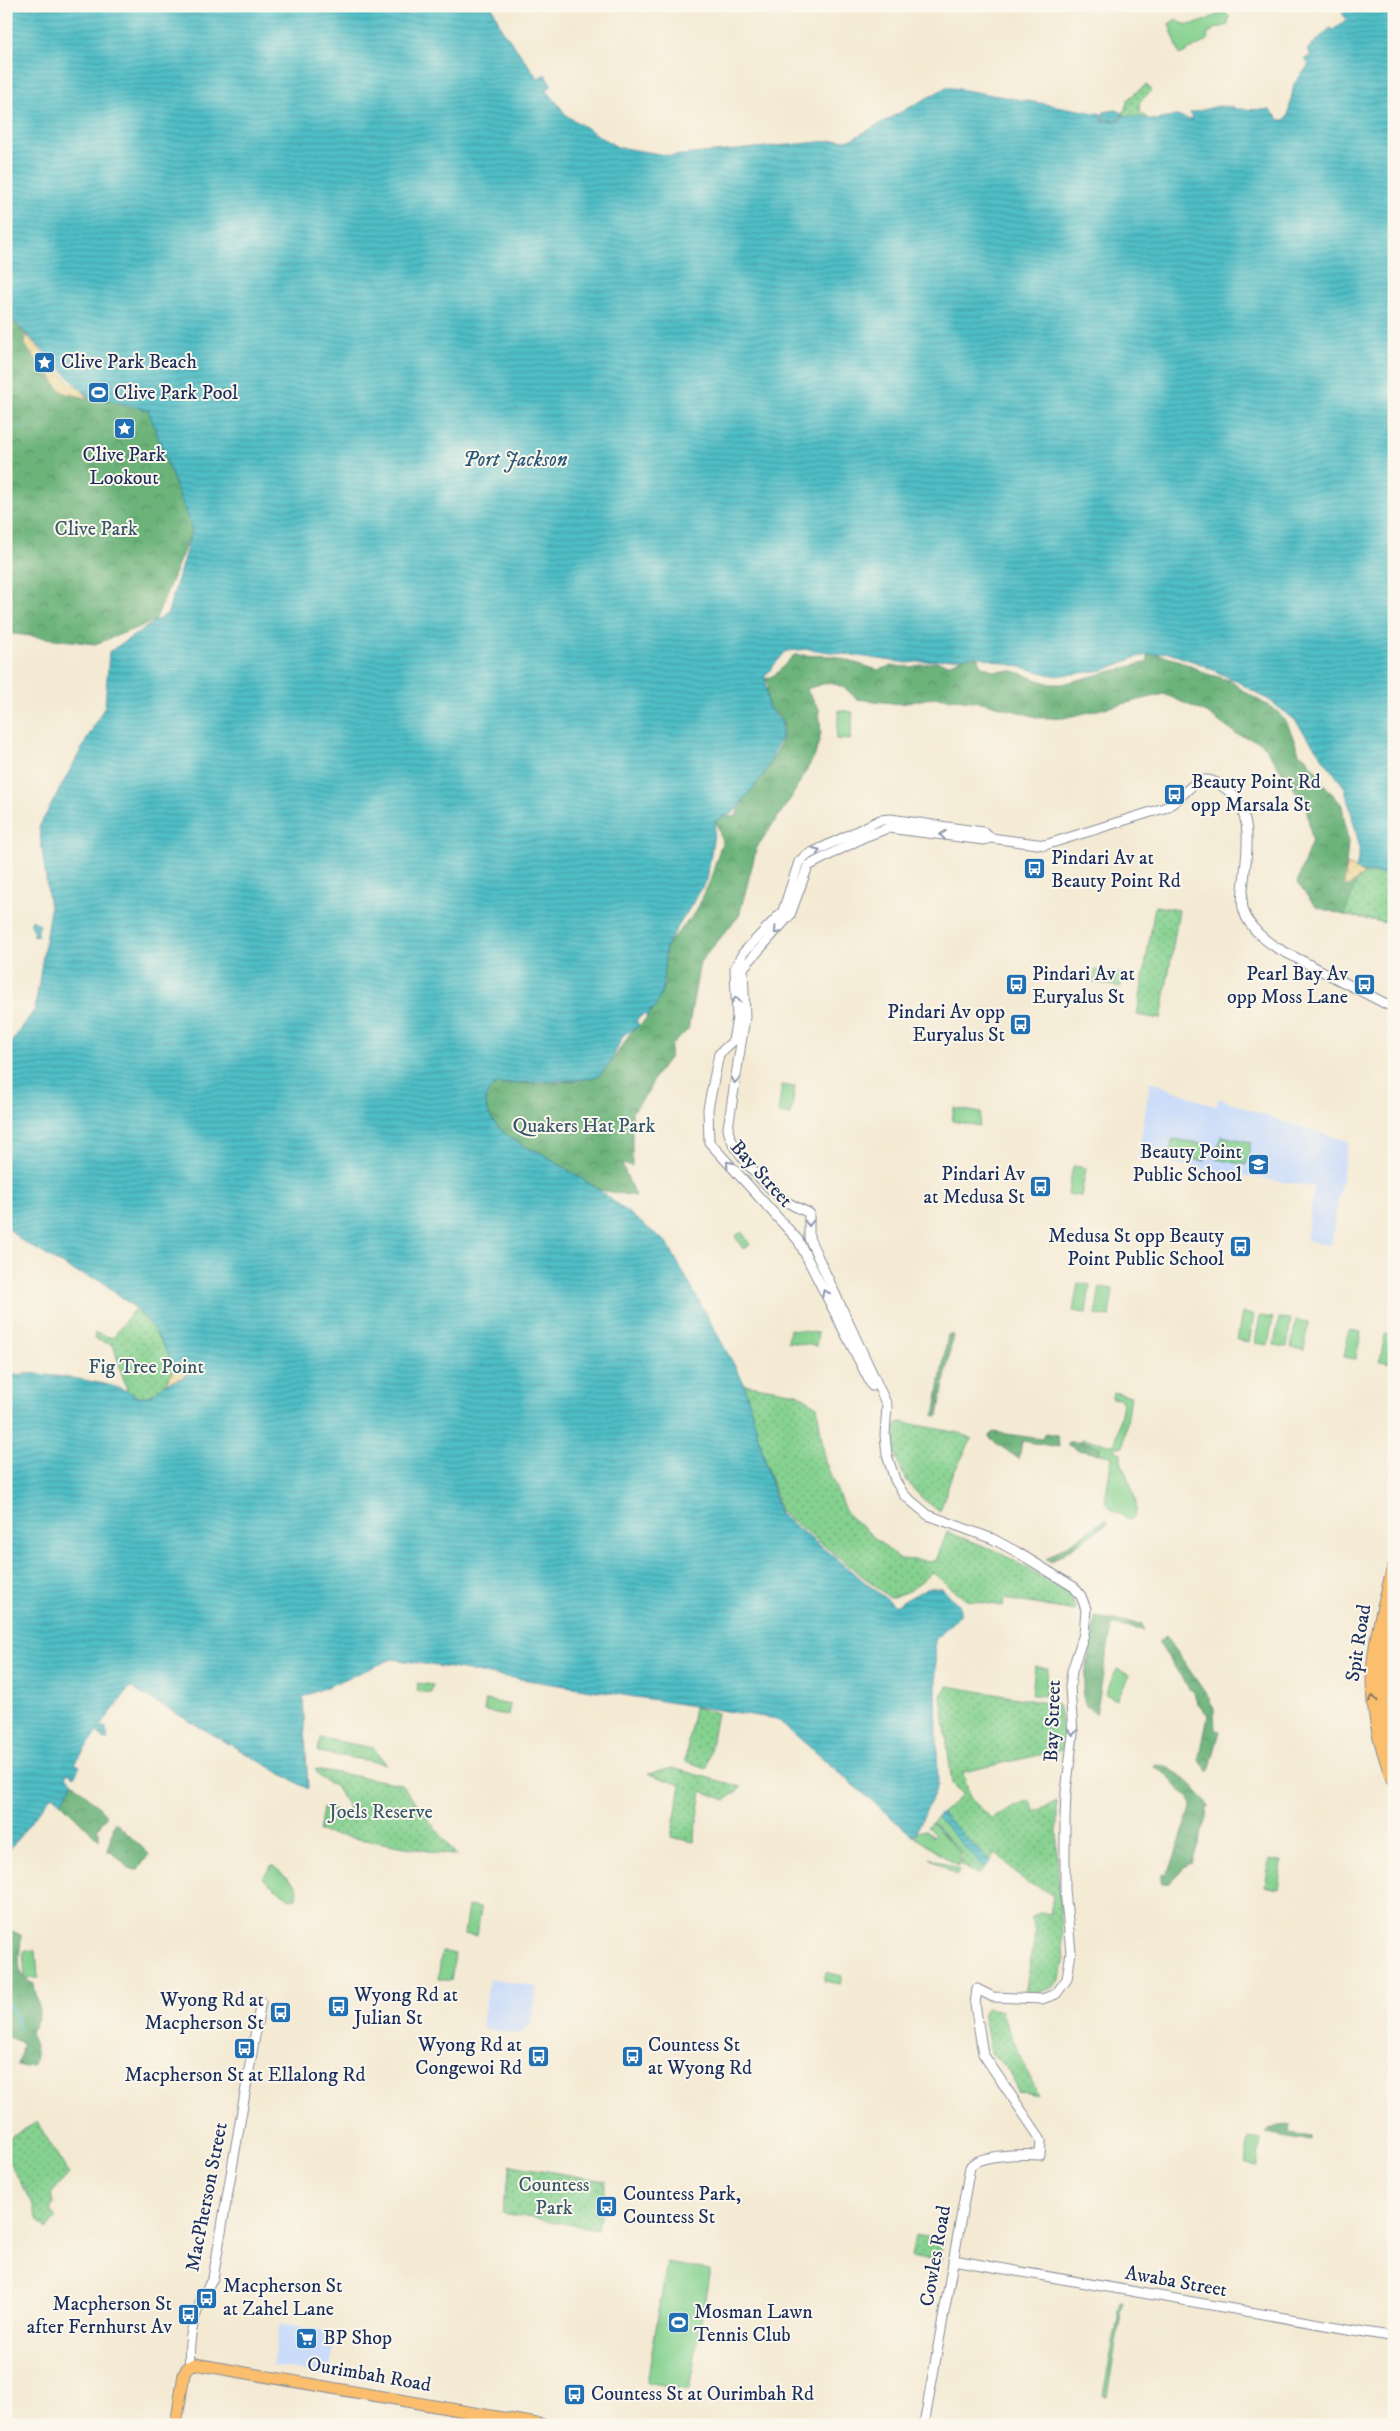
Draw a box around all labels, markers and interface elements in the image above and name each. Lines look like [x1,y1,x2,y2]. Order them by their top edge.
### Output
place icon: Clive Park Beach [33,350,57,374]
place label: Clive Park Beach [61,350,197,375]
sports icon: Clive Park Pool [86,381,110,405]
place label: Clive Park Pool [114,381,238,406]
place icon: Clive Park Lookout [112,417,136,441]
place label: Clive Park Lookout [82,443,166,491]
water label: Port Jackson [463,447,568,473]
park label: Clive Park [54,517,138,542]
place label: Beauty Point Rd opp Marsala St [1191,770,1321,818]
bus stop icon: Beauty Point Rd opp Marsala St [1163,782,1187,806]
one-way arrow [939,830,947,841]
place label: Pindari Av at Beauty Point Rd [1051,846,1181,894]
one-way arrow [812,847,820,857]
bus stop icon: Pindari Av at Beauty Point Rd [1023,857,1047,881]
one-way arrow [774,926,783,935]
place label: Pindari Av at Euryalus St [1032,962,1135,1010]
place label: Pearl Bay Av opp Moss Lane [1227,962,1348,1010]
bus stop icon: Pindari Av at Euryalus St [1004,973,1028,997]
bus stop icon: Pearl Bay Av opp Moss Lane [1352,973,1376,997]
one-way arrow [730,996,741,1004]
place label: Pindari Av opp Euryalus St [887,1000,1005,1048]
bus stop icon: Pindari Av opp Euryalus St [1009,1012,1033,1036]
one-way arrow [730,1076,741,1084]
park label: Quakers Hat Park [513,1114,655,1139]
street label: Bay Street [724,1135,798,1213]
place label: Beauty Point Public School [1132,1140,1242,1188]
school or university icon: Beauty Point Public School [1246,1152,1270,1176]
one-way arrow [725,1161,734,1170]
place label: Pindari Av at Medusa St [924,1162,1025,1210]
bus stop icon: Pindari Av at Medusa St [1029,1174,1053,1198]
one-way arrow [804,1219,814,1227]
place label: Medusa St opp Beauty Point Public School [1048,1224,1224,1272]
bus stop icon: Medusa St opp Beauty Point Public School [1228,1235,1252,1259]
one-way arrow [821,1289,831,1298]
park label: Fig Tree Point [88,1355,204,1380]
street label: Spit Road [1341,1603,1377,1683]
street label: Bay Street [1039,1680,1067,1762]
one-way arrow [1367,1695,1378,1703]
one-way arrow [1068,1729,1078,1737]
park label: Joels Reserve [327,1800,433,1825]
place label: Wyong Rd at Julian St [352,1983,458,2031]
place label: Wyong Rd at Macpherson St [144,1988,264,2036]
bus stop icon: Wyong Rd at Julian St [326,1995,350,2019]
bus stop icon: Wyong Rd at Macpherson St [268,2000,292,2024]
place label: Wyong Rd at Congewoi Rd [415,2033,522,2081]
place label: Countess St at Wyong Rd [648,2033,752,2081]
bus stop icon: Macpherson St at Ellalong Rd [233,2037,257,2061]
bus stop icon: Wyong Rd at Congewoi Rd [526,2045,550,2069]
bus stop icon: Countess St at Wyong Rd [620,2045,644,2069]
place label: Macpherson St at Ellalong Rd [124,2063,366,2088]
street label: MacPherson Street [180,2120,234,2274]
park label: Countess Park [518,2173,590,2221]
place label: Countess Park, Countess St [623,2182,741,2230]
bus stop icon: Countess Park, Countess St [595,2194,619,2218]
street label: Cowles Road [915,2204,957,2308]
street label: Awaba Street [1123,2261,1229,2303]
place label: Macpherson St at Zahel Lane [223,2274,343,2322]
bus stop icon: Macpherson St at Zahel Lane [195,2286,219,2310]
place label: Macpherson St after Fernhurst Av [27,2292,172,2340]
place label: Mosman Lawn Tennis Club [694,2300,813,2348]
bus stop icon: Macpherson St after Fernhurst Av [176,2303,200,2327]
sports icon: Mosman Lawn Tennis Club [666,2311,690,2335]
supermarket icon: BP Shop [295,2326,319,2350]
place label: BP Shop [323,2326,392,2351]
street label: Ourimbah Road [305,2352,433,2398]
bus stop icon: Countess St at Ourimbah Rd [563,2382,587,2406]
place label: Countess St at Ourimbah Rd [591,2382,814,2407]

